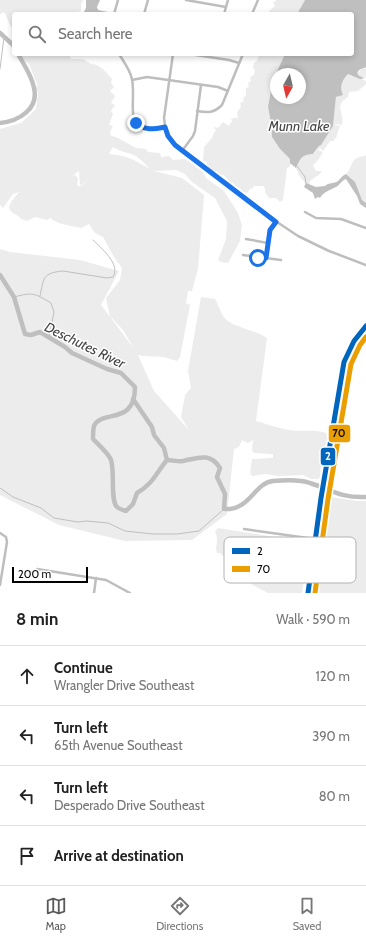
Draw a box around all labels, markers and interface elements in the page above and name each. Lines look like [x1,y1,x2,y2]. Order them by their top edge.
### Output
search box [12,12,354,56]
icon: search [26,23,48,45]
text: Search here [58,25,133,43]
north arrow [270,68,306,104]
route end [127,114,145,132]
water label: Munn Lake [268,117,330,135]
route start [249,249,267,267]
water label: Deschutes River [42,318,129,373]
line badge: 70 [328,424,351,443]
text: 70 [332,426,346,440]
line badge: 2 [320,447,336,466]
text: 2 [325,449,331,463]
legend [224,537,356,583]
text: 2 [257,544,263,558]
text: 70 [257,562,270,576]
scale bar [12,565,88,584]
text: 200 m [18,567,51,581]
text: 8 min [16,609,58,629]
text: Walk · 590 m [276,611,350,627]
text: Continue [54,659,113,677]
icon: ahead [16,665,38,687]
text: 120 m [316,668,350,684]
text: Wrangler Drive Southeast [54,677,194,693]
text: Turn left [54,719,108,737]
icon: left [16,725,38,747]
text: 390 m [312,728,350,744]
text: 65th Avenue Southeast [54,737,183,753]
text: Turn left [54,779,108,797]
icon: left [16,785,38,807]
text: 80 m [319,788,350,804]
text: Desperado Drive Southeast [54,797,205,813]
icon: arrive [16,845,38,867]
text: Arrive at destination [54,847,184,865]
tab: Map [45,895,67,933]
tab: Directions [156,895,203,933]
tab: Saved [293,895,321,933]

